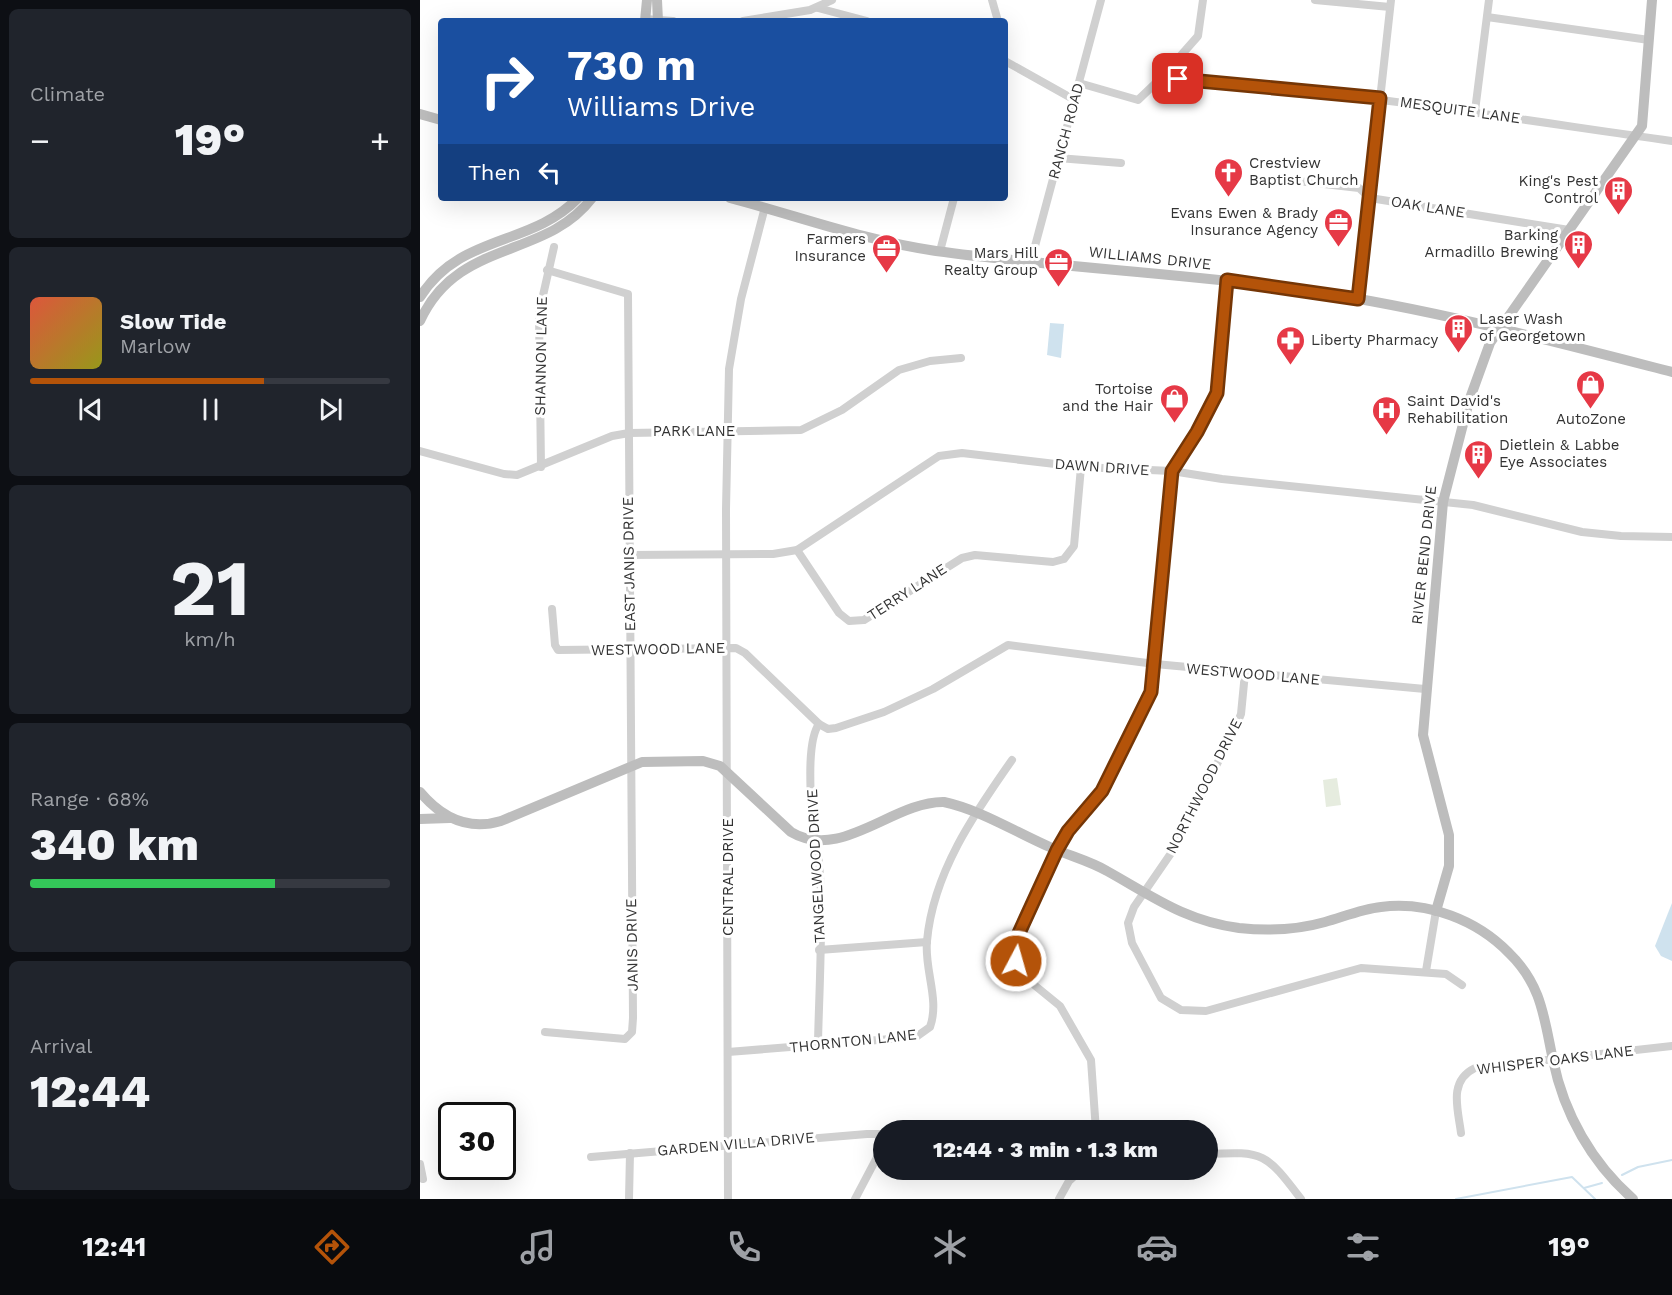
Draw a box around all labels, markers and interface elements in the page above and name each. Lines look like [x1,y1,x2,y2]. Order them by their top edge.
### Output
text: 730 m [567,41,696,90]
icon: right [468,42,546,120]
pin [1152,53,1203,104]
icon: arrive [1161,62,1194,95]
street label: RANCH ROAD [1045,81,1087,181]
text: Climate [30,82,105,106]
text: Williams Drive [567,91,755,123]
street label: MESQUITE LANE [1399,93,1521,127]
text: 19° [175,113,245,166]
text: − [30,121,50,160]
text: + [370,121,390,160]
place label: Crestview Baptist Church [1249,154,1359,189]
icon: left [533,156,566,189]
church icon: Crestview Baptist Church [1212,156,1244,198]
text: Then [468,160,521,185]
place label: King's Pest Control [1519,172,1599,207]
building icon: King's Pest Control [1603,174,1635,216]
street label: OAK LANE [1390,192,1466,222]
place label: Evans Ewen & Brady Insurance Agency [1170,204,1318,239]
office icon: Evans Ewen & Brady Insurance Agency [1323,206,1355,248]
place label: Barking Armadillo Brewing [1425,226,1558,261]
building icon: Barking Armadillo Brewing [1563,228,1595,270]
place label: Farmers Insurance [794,230,866,265]
office icon: Farmers Insurance [871,232,903,274]
street label: WILLIAMS DRIVE [1088,243,1212,273]
place label: Mars Hill Realty Group [944,244,1038,279]
office icon: Mars Hill Realty Group [1043,246,1075,288]
street label: SHANNON LANE [531,296,551,416]
text: Slow Tide [120,309,227,334]
place label: Laser Wash of Georgetown [1479,310,1586,345]
building icon: Laser Wash of Georgetown [1442,312,1474,354]
pharmacy icon: Liberty Pharmacy [1274,324,1306,366]
place label: Liberty Pharmacy [1311,331,1438,349]
text: Marlow [120,334,191,358]
shop icon: AutoZone [1575,368,1607,410]
place label: Tortoise and the Hair [1062,380,1153,415]
shop icon: Tortoise and the Hair [1158,382,1190,424]
place label: Saint David's Rehabilitation [1407,392,1508,427]
icon: previous [74,393,107,426]
icon: pause [194,393,227,426]
icon: next [314,393,347,426]
hospital icon: Saint David's Rehabilitation [1370,394,1402,436]
place label: AutoZone [1556,410,1626,428]
street label: PARK LANE [653,422,735,440]
place label: Dietlein & Labbe Eye Associates [1499,436,1619,471]
building icon: Dietlein & Labbe Eye Associates [1462,438,1494,480]
street label: DAWN DRIVE [1054,455,1150,479]
street label: RIVER BEND DRIVE [1408,485,1440,625]
street label: EAST JANIS DRIVE [619,497,639,631]
text: 21 [170,542,250,634]
street label: TERRY LANE [864,560,950,624]
text: km/h [184,627,236,651]
street label: WESTWOOD LANE [591,639,725,659]
street label: WESTWOOD LANE [1185,659,1321,689]
street label: NORTHWOOD DRIVE [1162,715,1246,857]
text: Range · 68% [30,787,149,811]
street label: TANGELWOOD DRIVE [803,789,829,943]
text: 340 km [30,818,199,871]
street label: CENTRAL DRIVE [719,818,737,936]
street label: JANIS DRIVE [622,898,642,992]
position arrow [984,929,1048,993]
street label: THORNTON LANE [789,1025,917,1057]
text: Arrival [30,1034,92,1058]
street label: WHISPER OAKS LANE [1476,1041,1634,1079]
text: 12:44 [30,1065,150,1118]
speed limit sign: 30 [438,1102,516,1180]
street label: GARDEN VILLA DRIVE [657,1128,815,1160]
text: 12:44 · 3 min · 1.3 km [933,1137,1158,1162]
icon: directions [311,1226,353,1268]
icon: music [517,1226,559,1268]
icon: phone [723,1226,765,1268]
icon: climate [929,1226,971,1268]
icon: car [1136,1226,1178,1268]
icon: filters [1342,1226,1384,1268]
text: 12:41 [82,1231,146,1263]
text: 19° [1548,1231,1590,1263]

